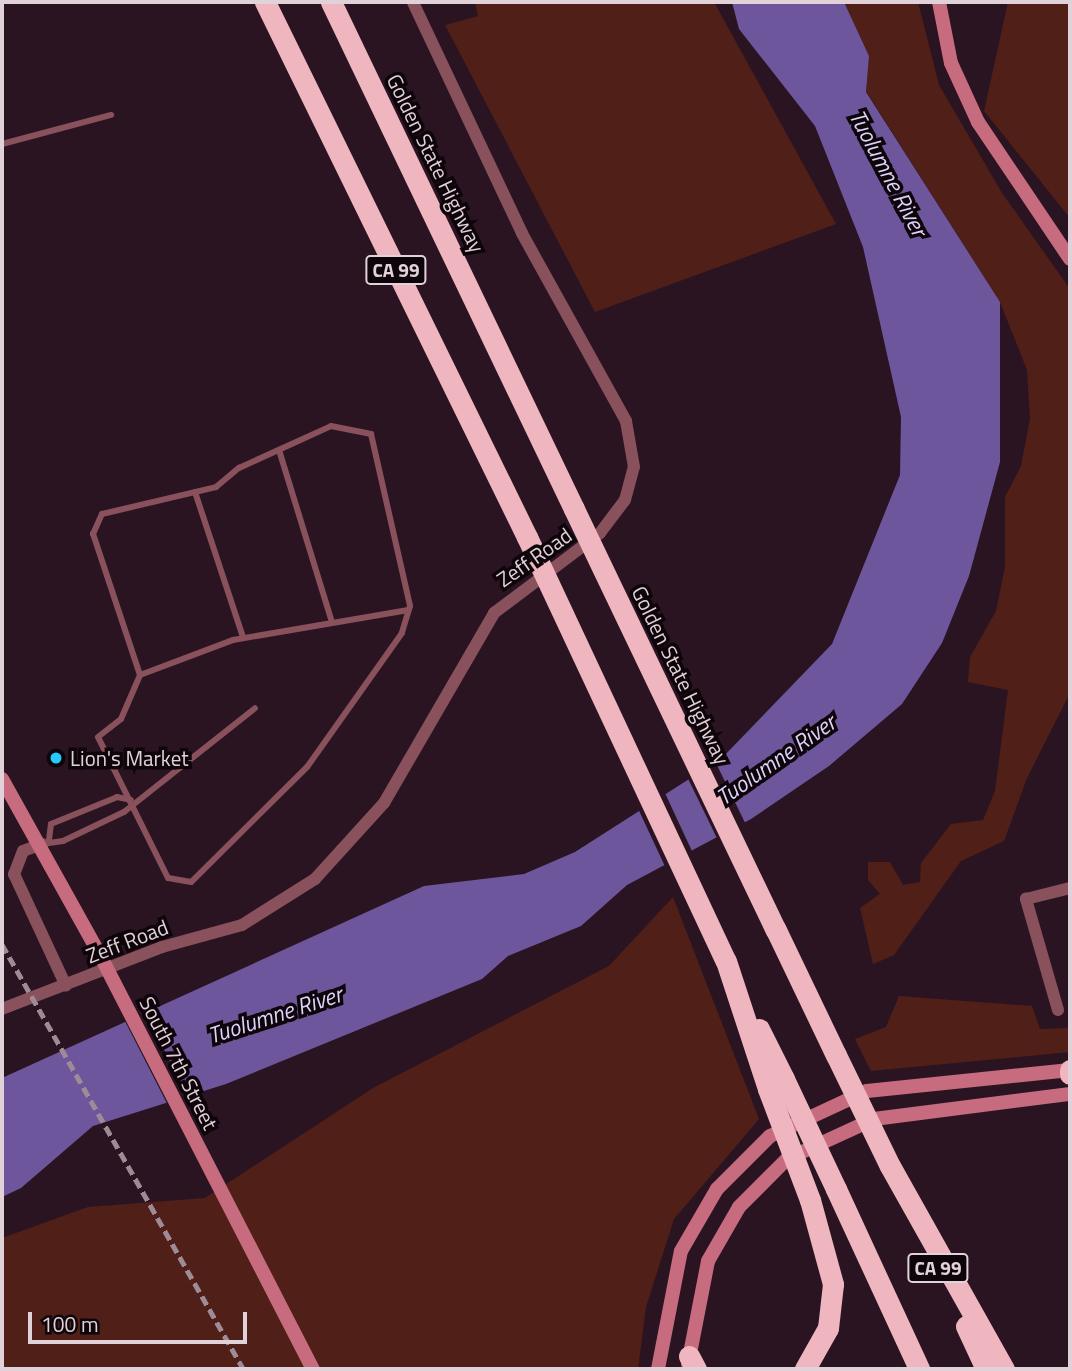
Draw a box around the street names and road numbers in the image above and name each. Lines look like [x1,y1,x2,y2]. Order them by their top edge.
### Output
street label: Golden State Highway [382,70,490,256]
road number: CA 99 [364,254,428,286]
street label: Zeff Road [492,522,576,592]
street label: Golden State Highway [627,582,735,768]
street label: Zeff Road [83,914,171,968]
street label: South 7th Street [135,992,223,1134]
road number: CA 99 [906,1252,970,1284]

